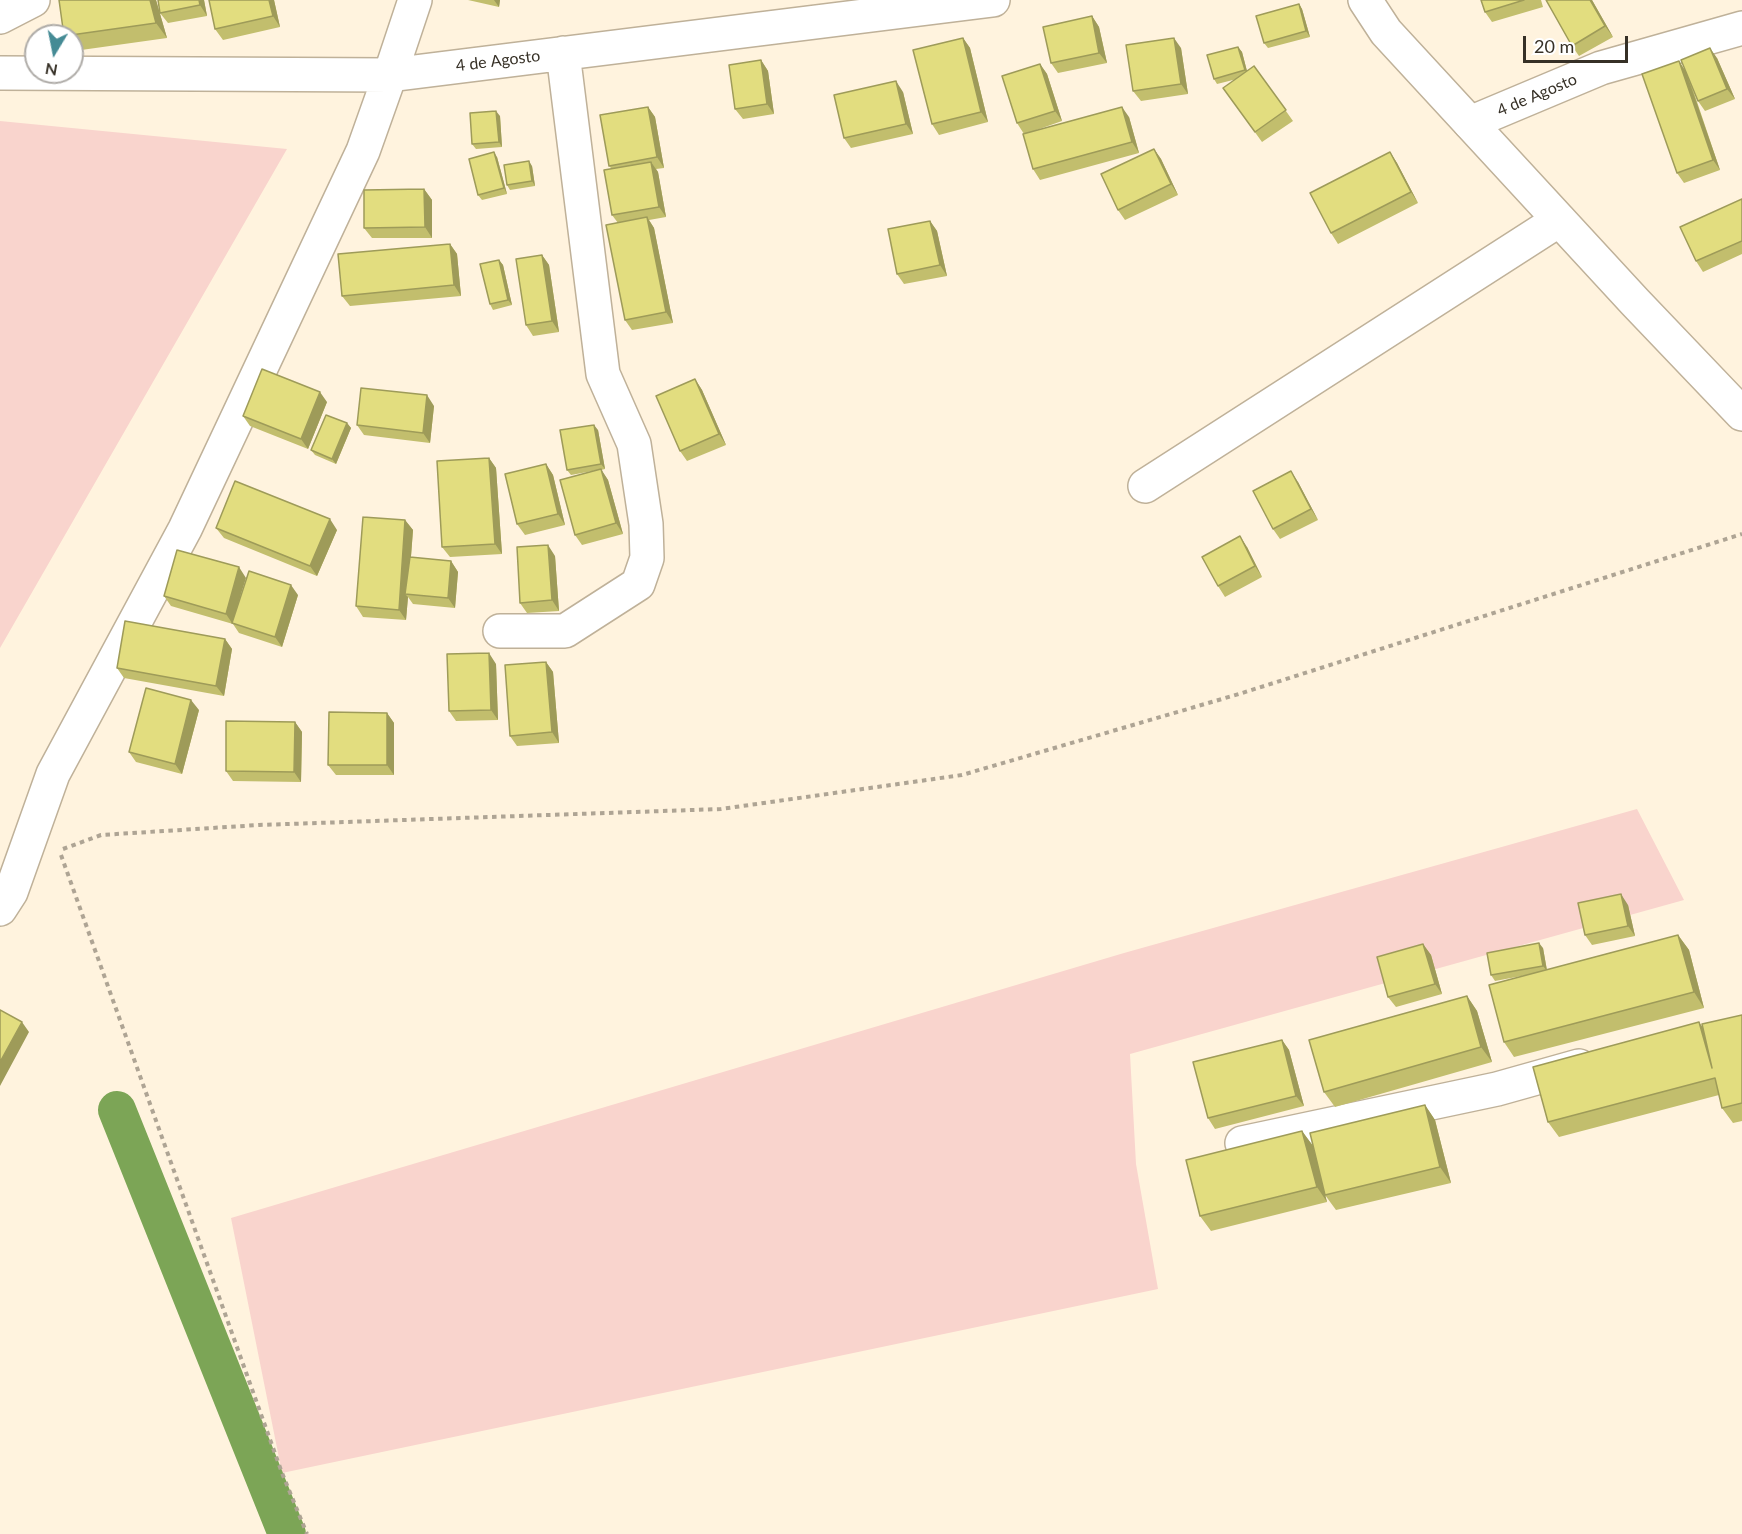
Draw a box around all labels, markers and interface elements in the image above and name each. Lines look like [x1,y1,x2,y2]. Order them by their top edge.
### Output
north arrow [24,24,84,84]
scale bar [1526,24,1631,62]
text: 20 m [1534,35,1574,57]
street label: 4 de Agosto [455,46,541,76]
text: N [43,60,59,81]
street label: 4 de Agosto [1494,70,1580,120]

